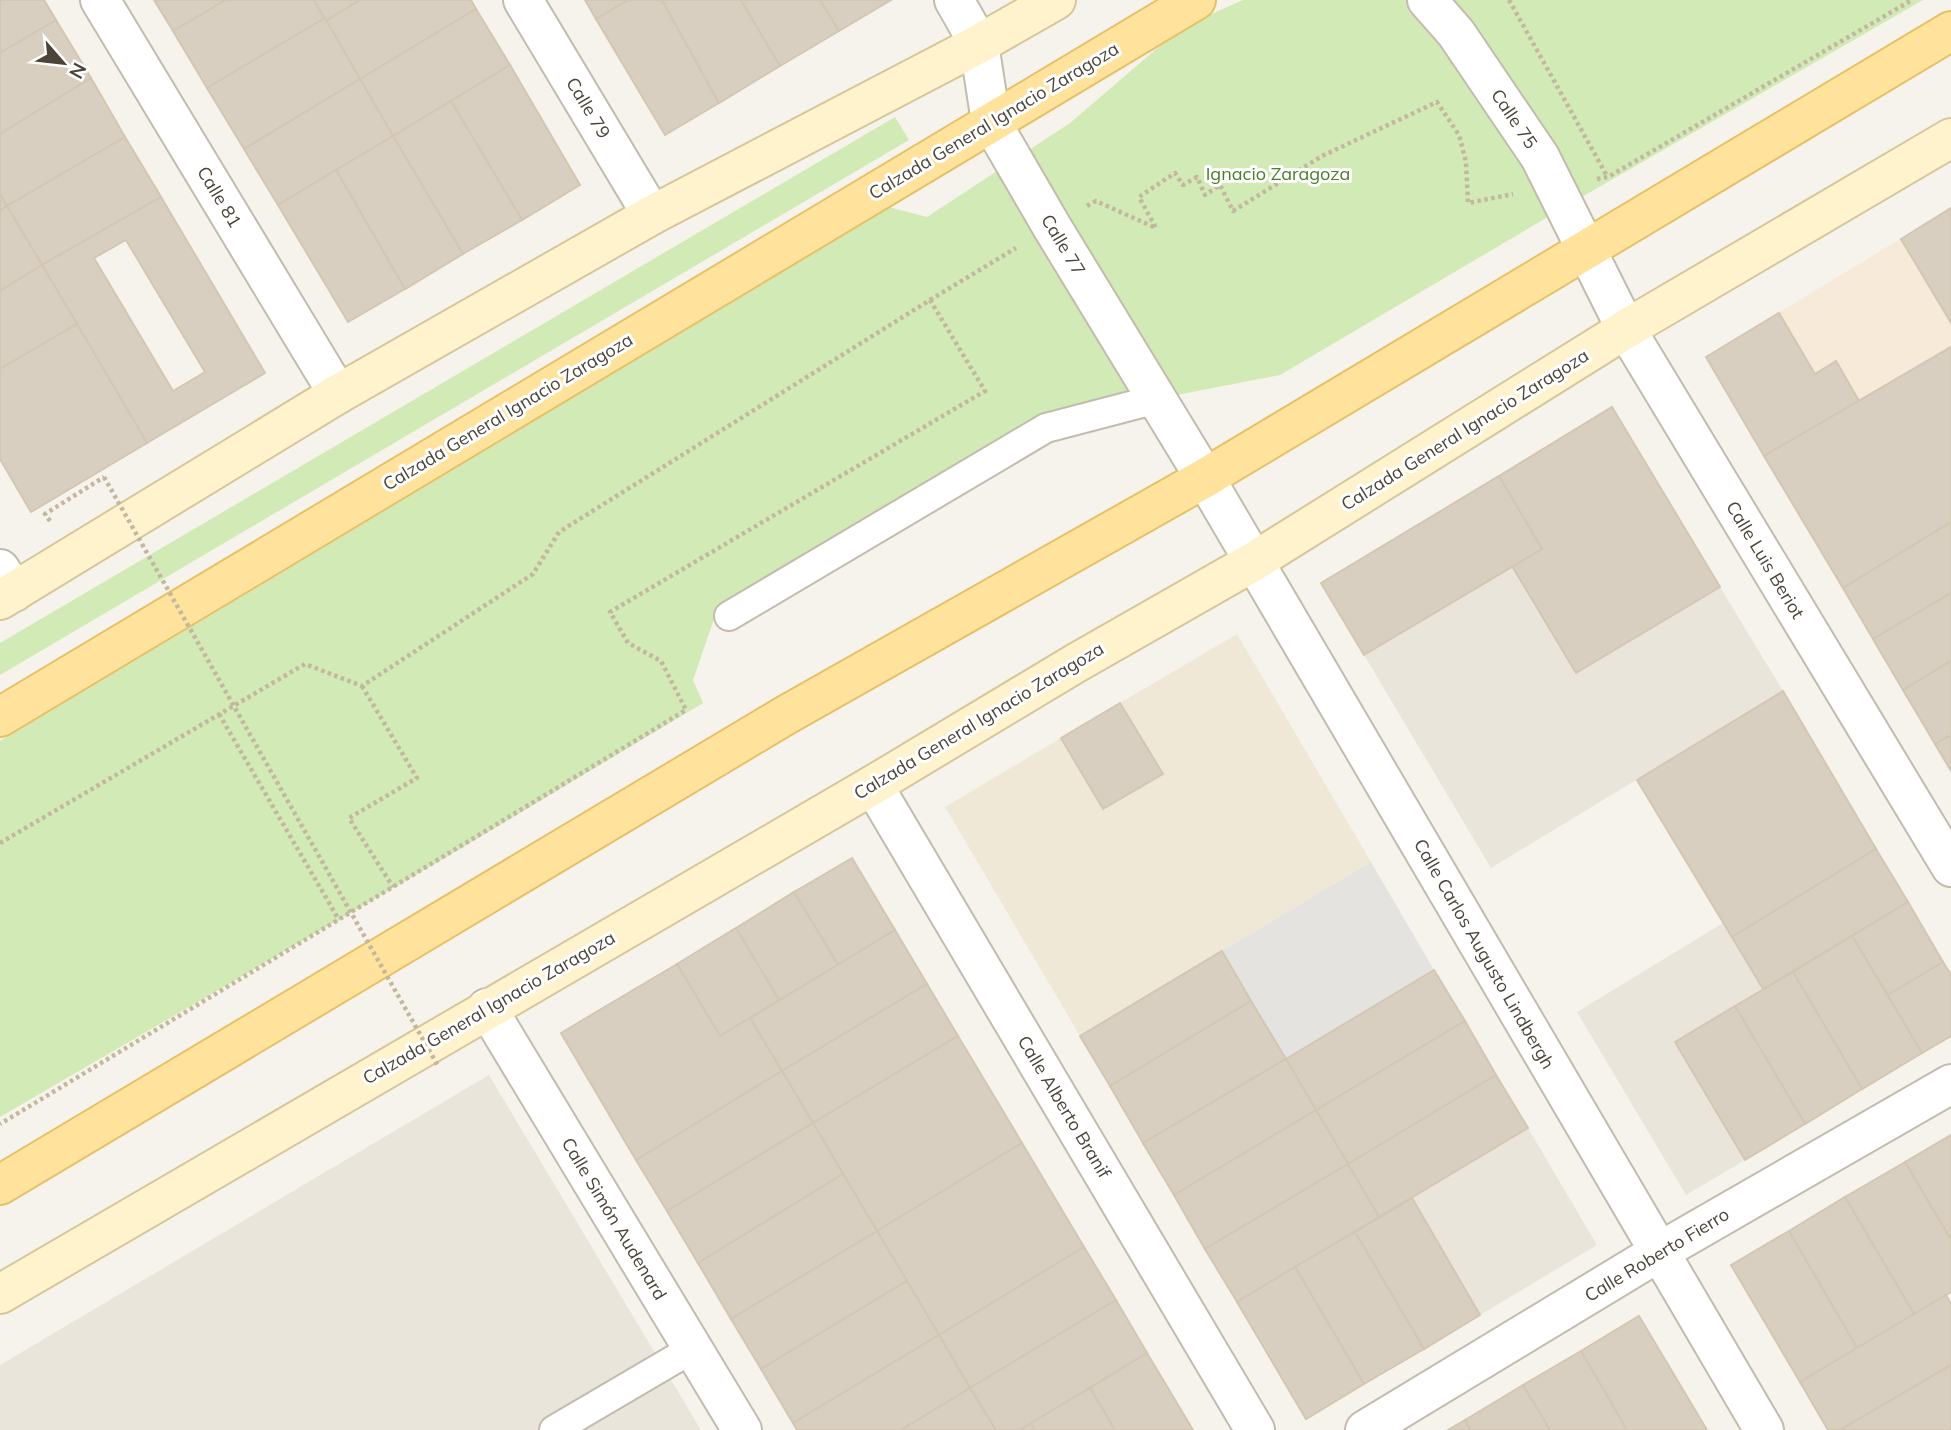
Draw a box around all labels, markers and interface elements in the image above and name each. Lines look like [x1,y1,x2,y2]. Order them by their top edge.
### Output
north arrow [28,28,98,98]
street label: Calzada General Ignacio Zaragoza [865,37,1123,205]
text: N [64,59,92,83]
street label: Calle 79 [561,73,616,143]
street label: Calle 75 [1486,84,1543,153]
street label: Calle 81 [192,162,247,232]
park label: Ignacio Zaragoza [1206,162,1350,185]
street label: Calle 77 [1036,210,1091,280]
street label: Calzada General Ignacio Zaragoza [379,328,637,496]
street label: Calzada General Ignacio Zaragoza [1337,344,1593,516]
street label: Calle Luis Beriot [1721,497,1810,623]
street label: Calzada General Ignacio Zaragoza [850,637,1108,805]
street label: Calle Carlos Augusto Lindbergh [1409,834,1560,1073]
street label: Calzada General Ignacio Zaragoza [358,926,619,1089]
street label: Calle Alberto Branif [1013,1031,1117,1183]
street label: Calle Simón Audenard [557,1133,672,1304]
street label: Calle Roberto Fierro [1580,1202,1733,1307]

